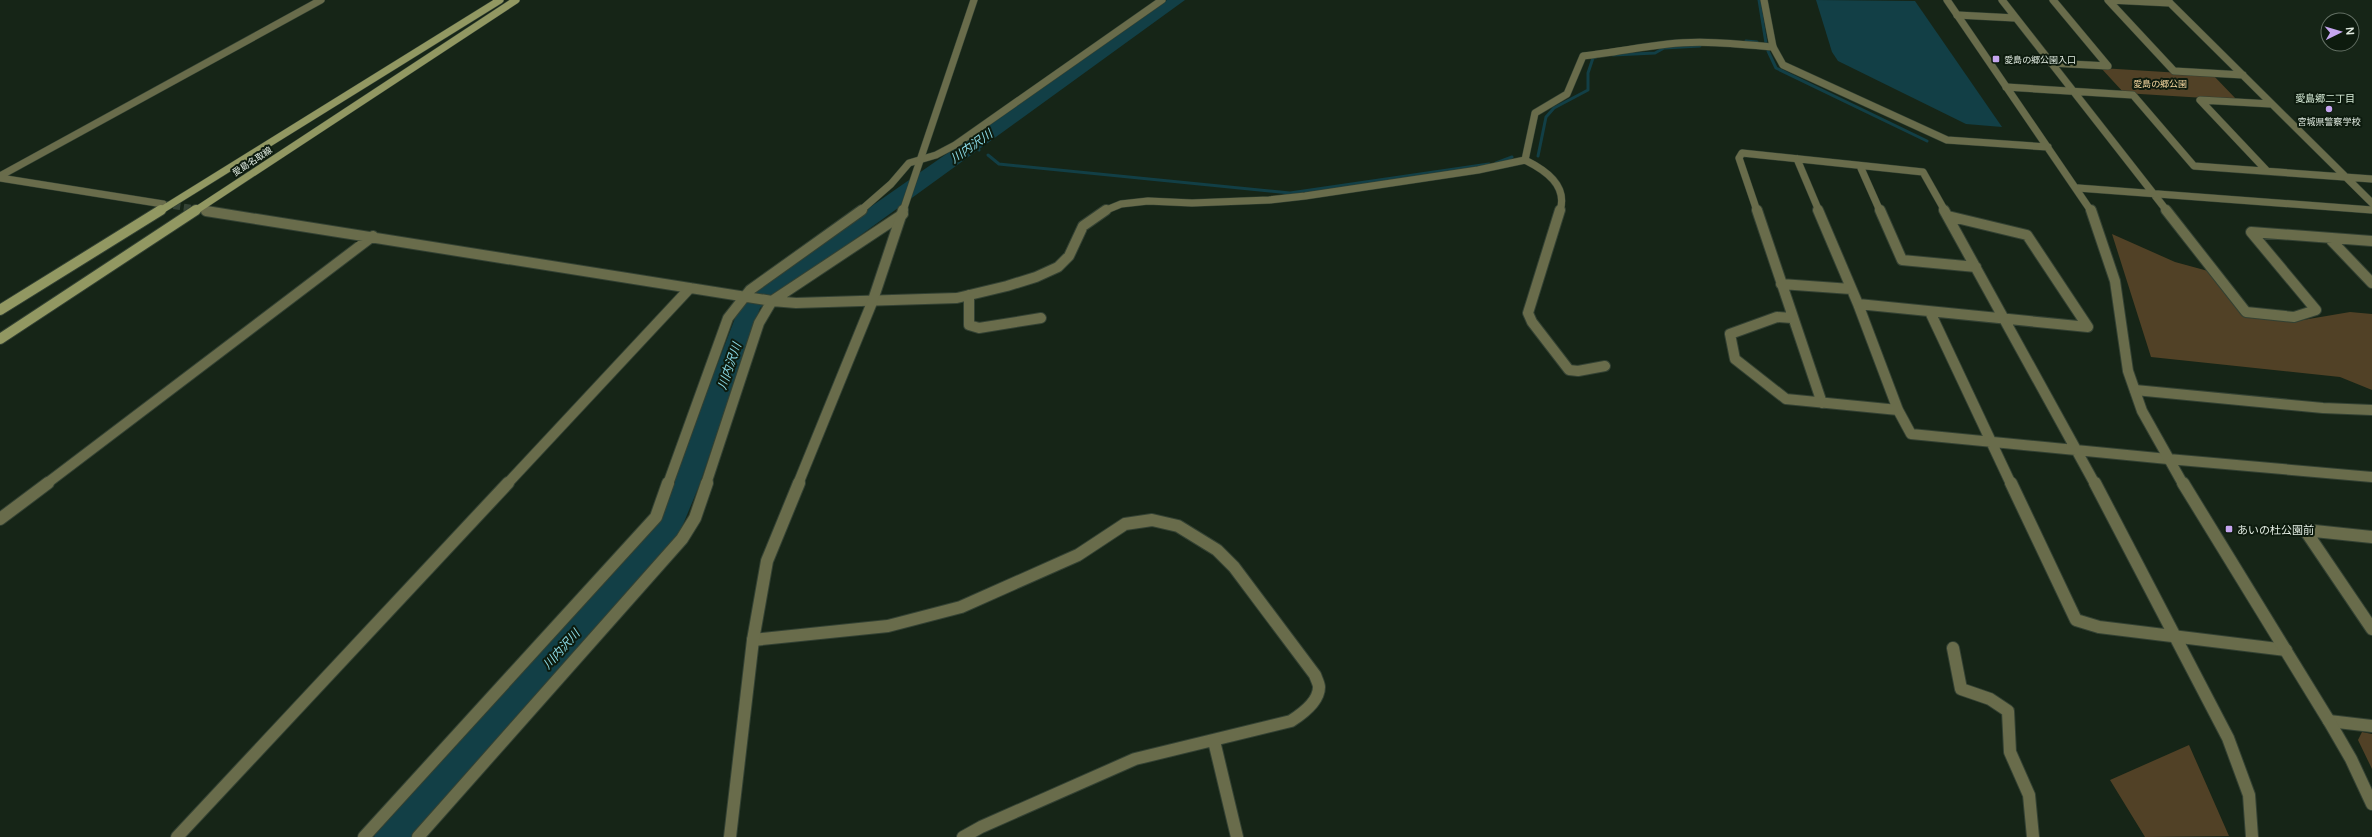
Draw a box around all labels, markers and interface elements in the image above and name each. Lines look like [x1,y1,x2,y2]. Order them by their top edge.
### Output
north arrow [2320,12,2360,52]
text: N [2343,26,2358,36]
place label: 愛島の郷公園入口 [2004,53,2076,66]
marker: 愛島の郷公園入口 [1991,54,2001,64]
park label: 愛島の郷公園 [2133,77,2187,90]
district label: 愛島郷二丁目 [2295,91,2355,105]
marker: 宮城県警察学校 [2324,104,2334,114]
place label: 宮城県警察学校 [2297,115,2361,128]
water label: 川内沢川 [946,124,997,167]
street label: 愛島名取線 [230,143,275,179]
water label: 川内沢川 [713,339,745,391]
place label: あいの杜公園前 [2237,522,2314,537]
marker: あいの杜公園前 [2224,524,2234,534]
water label: 川内沢川 [539,624,585,673]

